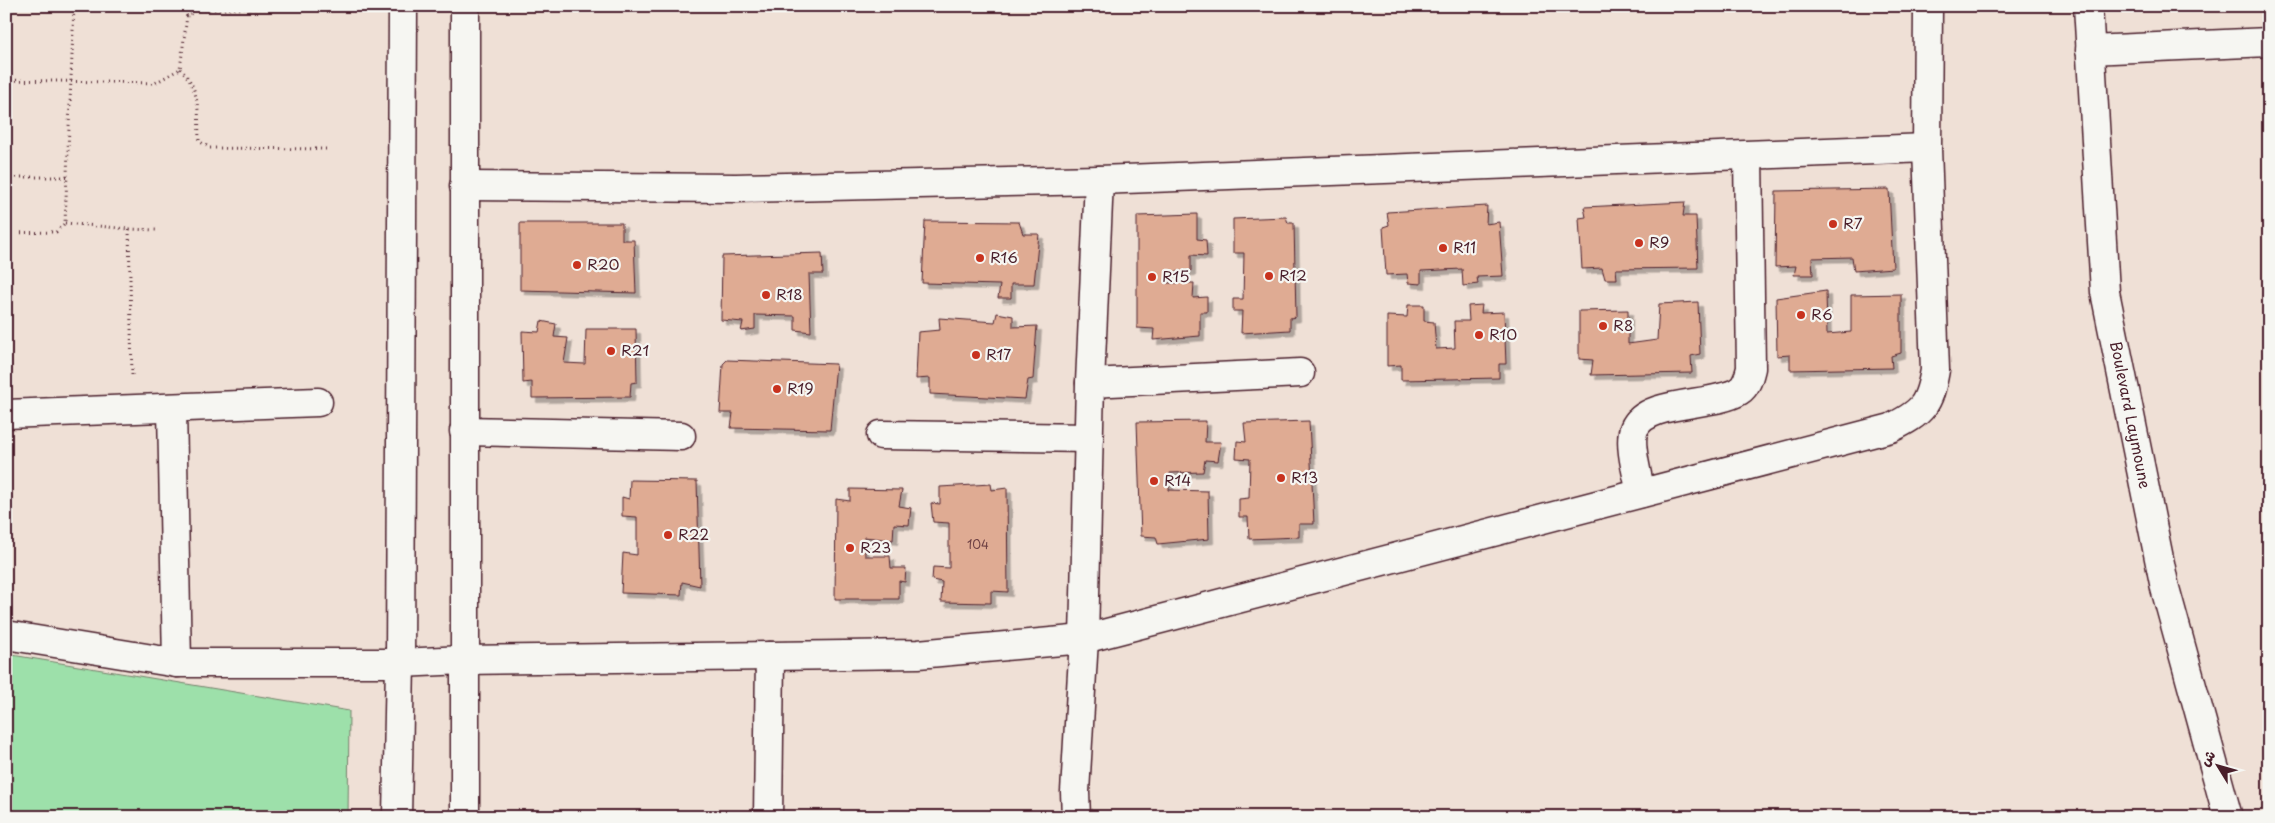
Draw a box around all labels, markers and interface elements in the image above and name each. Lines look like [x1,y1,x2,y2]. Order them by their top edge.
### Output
place label: R7 [1843,211,1863,234]
marker: R7 [1827,218,1839,230]
place label: R9 [1649,230,1669,253]
place label: R11 [1453,235,1476,258]
marker: R9 [1633,237,1645,249]
marker: R11 [1437,242,1449,254]
place label: R16 [990,245,1018,268]
place label: R20 [587,252,619,275]
marker: R16 [974,252,986,264]
marker: R20 [571,259,583,271]
place label: R12 [1279,263,1307,286]
place label: R15 [1162,264,1190,287]
marker: R12 [1263,270,1275,282]
marker: R15 [1146,271,1158,283]
place label: R18 [776,282,803,305]
marker: R18 [760,289,772,301]
place label: R6 [1811,302,1832,325]
marker: R6 [1795,309,1807,321]
place label: R8 [1613,313,1633,336]
marker: R8 [1597,320,1609,332]
place label: R10 [1489,322,1517,345]
marker: R10 [1473,329,1485,341]
place label: R21 [621,338,649,361]
street label: Boulevard Laymoune [2105,339,2158,491]
place label: R17 [986,342,1011,365]
marker: R21 [605,345,617,357]
marker: R17 [970,349,982,361]
place label: R19 [787,376,814,399]
marker: R19 [771,383,783,395]
place label: R13 [1291,465,1318,488]
place label: R14 [1164,468,1191,491]
marker: R13 [1275,472,1287,484]
marker: R14 [1148,475,1160,487]
place label: R22 [678,522,709,545]
marker: R22 [662,529,674,541]
place label: R23 [860,535,891,558]
house number: 104 [967,535,989,553]
marker: R23 [844,542,856,554]
north arrow [2192,740,2242,790]
text: ش [2194,745,2220,770]

